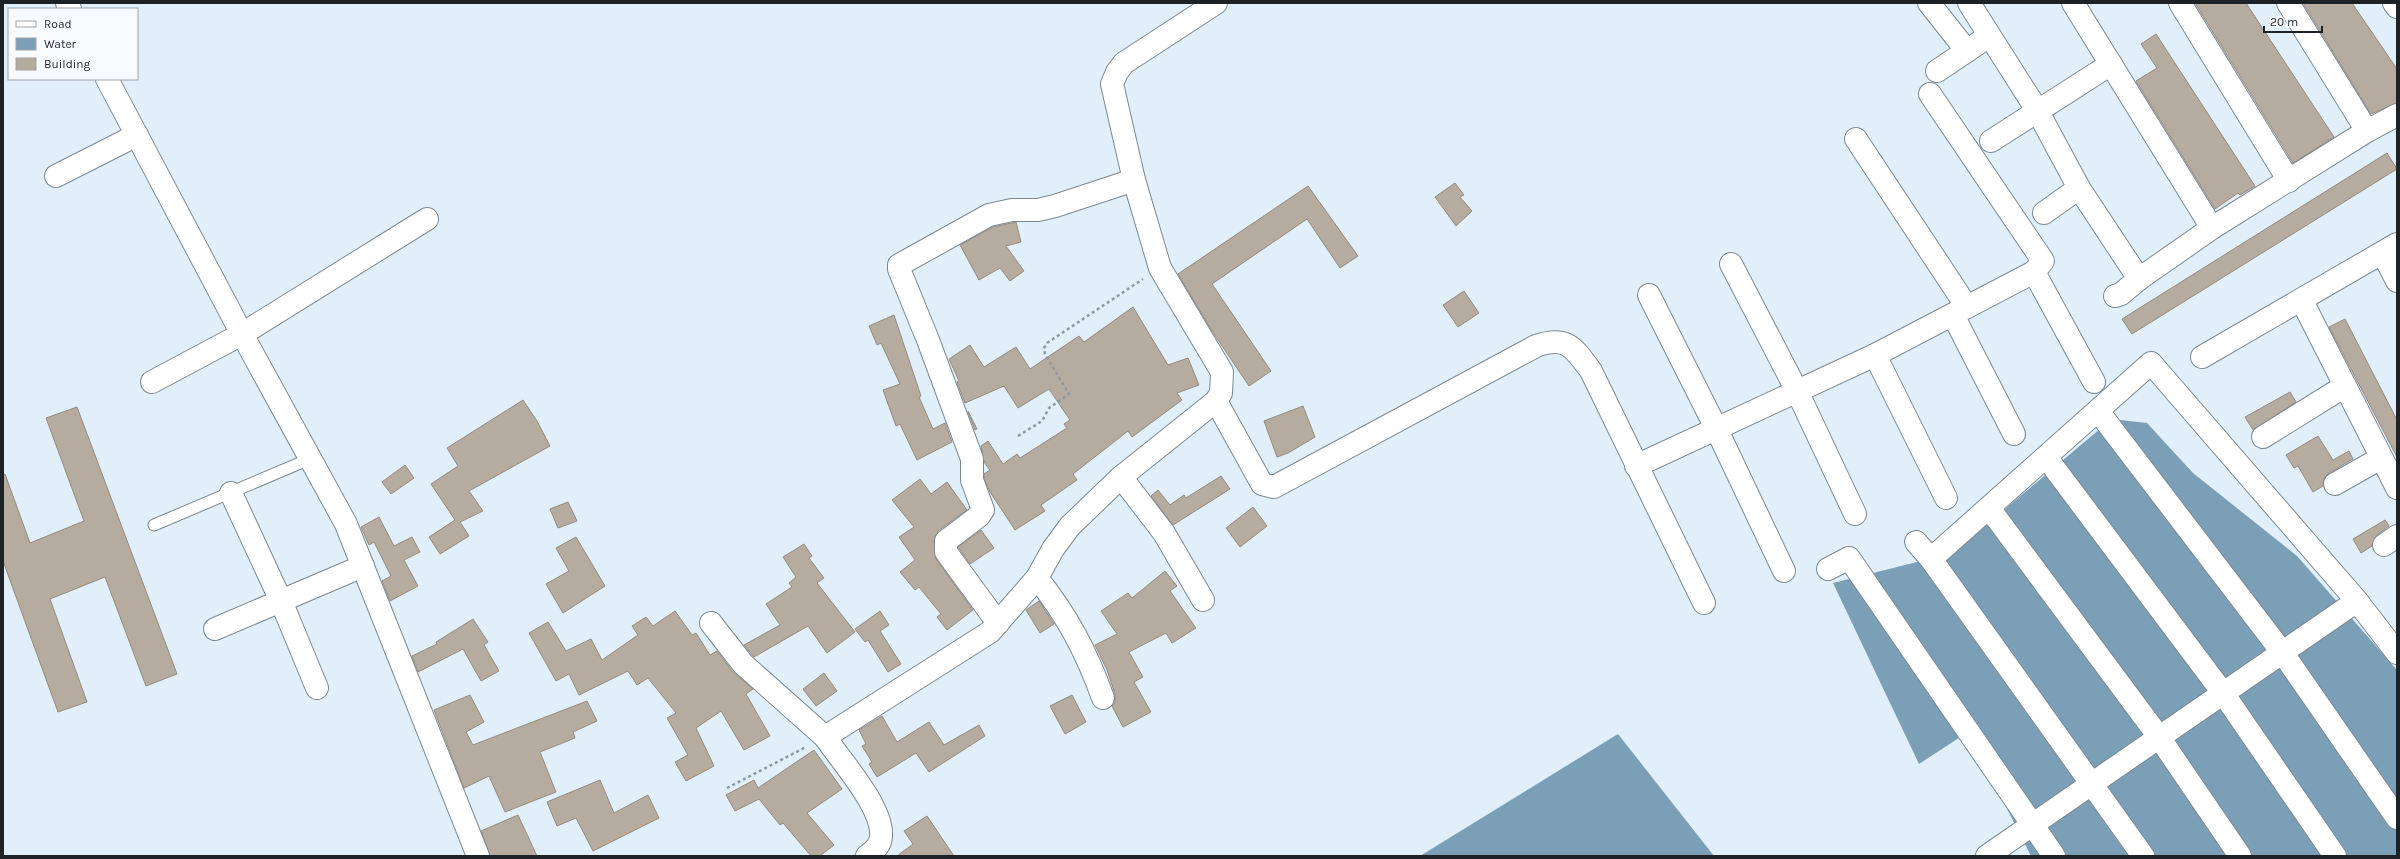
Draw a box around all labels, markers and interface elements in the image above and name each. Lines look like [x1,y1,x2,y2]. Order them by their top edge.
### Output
legend [8,8,138,80]
scale bar [2264,8,2322,34]
text: 20 m [2270,15,2298,29]
text: Road [44,17,72,31]
text: Water [44,37,77,51]
text: Building [44,57,91,71]

